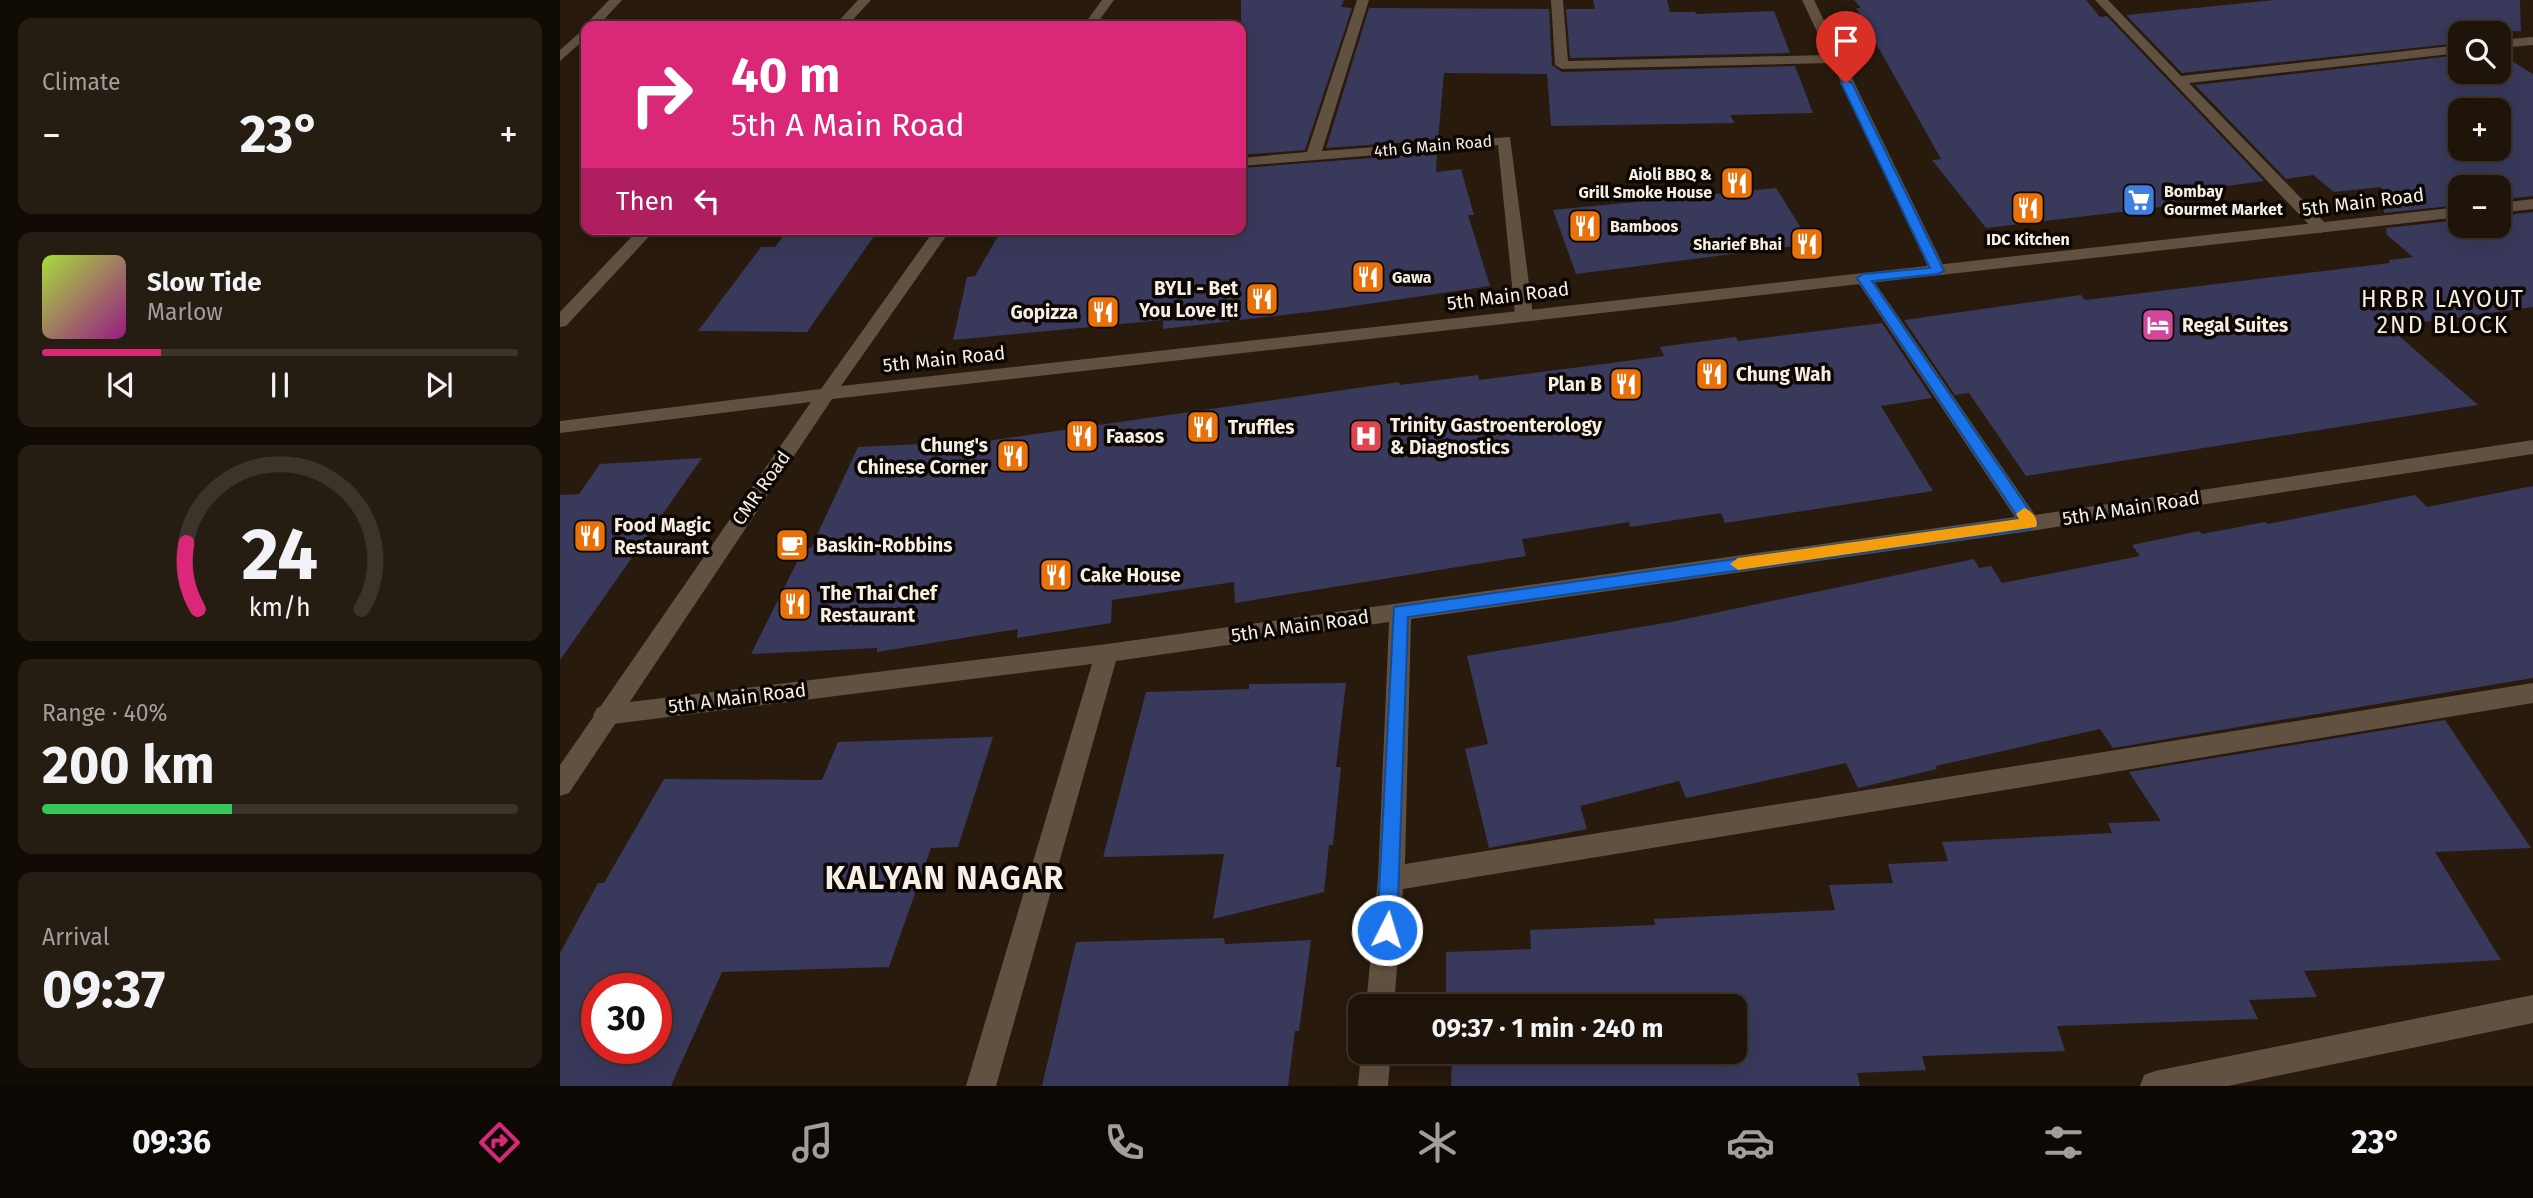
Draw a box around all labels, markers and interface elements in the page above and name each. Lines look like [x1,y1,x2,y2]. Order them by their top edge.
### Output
pin [1816,11,1876,83]
map controls [2448,21,2511,238]
button: search [2448,21,2511,84]
icon: arrive [1827,22,1865,60]
text: 40 m [731,46,840,105]
icon: right [616,49,707,140]
text: Climate [42,68,121,96]
button: + [2448,98,2511,161]
text: 23° [240,103,320,166]
text: 5th A Main Road [731,106,965,144]
text: − [42,112,61,158]
text: + [499,112,518,158]
street label: 4th G Main Road [1373,131,1493,161]
restaurant icon: Aioli BBQ & Grill Smoke House [1718,164,1756,202]
place label: Aioli BBQ & Grill Smoke House [1578,165,1712,202]
button: − [2448,175,2511,238]
supermarket icon: Bombay Gourmet Market [2120,181,2158,219]
icon: left [688,182,726,220]
place label: Bombay Gourmet Market [2164,182,2284,219]
street label: 5th Main Road [2301,183,2425,221]
text: Then [616,186,674,217]
restaurant icon: IDC Kitchen [2009,189,2047,227]
restaurant icon: Bamboos [1566,207,1604,245]
place label: Bamboos [1610,217,1678,236]
restaurant icon: Sharief Bhai [1788,225,1826,263]
place label: IDC Kitchen [1986,230,2070,249]
place label: Sharief Bhai [1693,235,1782,254]
restaurant icon: Gawa [1349,258,1387,296]
text: Slow Tide [147,267,262,298]
place label: Gawa [1392,268,1432,287]
place label: BYLI - Bet You Love It! [1138,277,1239,322]
street label: 5th Main Road [1446,277,1570,315]
restaurant icon: BYLI - Bet You Love It! [1243,280,1281,318]
district label: HRBR LAYOUT 2ND BLOCK [2361,285,2525,339]
restaurant icon: Gopizza [1084,293,1122,331]
text: Marlow [147,298,223,326]
place label: Gopizza [1010,301,1078,324]
hotel icon: Regal Suites [2139,306,2177,344]
place label: Regal Suites [2182,314,2288,337]
street label: 5th Main Road [882,341,1006,377]
restaurant icon: Chung Wah [1693,355,1731,393]
place label: Chung Wah [1736,363,1831,386]
restaurant icon: Plan B [1607,365,1645,403]
icon: previous [102,366,140,404]
icon: pause [261,366,299,404]
icon: next [420,366,458,404]
place label: Plan B [1548,373,1602,396]
restaurant icon: Truffles [1184,408,1222,446]
place label: Trinity Gastroenterology & Diagnostics [1390,414,1602,459]
place label: Truffles [1228,416,1295,439]
restaurant icon: Faasos [1063,417,1101,455]
hospital icon: Trinity Gastroenterology & Diagnostics [1347,417,1385,455]
place label: Faasos [1106,425,1164,448]
place label: Chung's Chinese Corner [857,434,988,479]
restaurant icon: Chung's Chinese Corner [994,437,1032,475]
street label: CMR Road [727,446,795,530]
street label: 5th A Main Road [2061,486,2201,530]
text: 24 [242,511,318,598]
place label: Food Magic Restaurant [614,514,711,559]
restaurant icon: Food Magic Restaurant [571,517,609,555]
cafe icon: Baskin-Robbins [773,526,811,564]
place label: Baskin-Robbins [816,534,952,557]
restaurant icon: Cake House [1037,556,1075,594]
place label: Cake House [1080,564,1181,587]
place label: The Thai Chef Restaurant [820,582,939,627]
restaurant icon: The Thai Chef Restaurant [776,585,814,623]
text: km/h [249,593,311,623]
street label: 5th A Main Road [1230,605,1370,647]
street label: 5th A Main Road [667,678,807,718]
text: Range · 40% [42,699,168,727]
text: 200 km [42,734,215,797]
district label: KALYAN NAGAR [825,859,1065,897]
position arrow [1350,893,1424,967]
text: Arrival [42,923,109,951]
text: 09:37 [42,958,165,1021]
speed limit sign: 30 [581,973,672,1064]
text: 09:37 · 1 min · 240 m [1431,1013,1664,1044]
icon: directions [475,1118,524,1167]
icon: music [788,1118,837,1167]
icon: phone [1100,1118,1149,1167]
icon: climate [1413,1118,1462,1167]
icon: car [1726,1118,1775,1167]
icon: filters [2039,1118,2088,1167]
text: 09:36 [132,1123,211,1161]
text: 23° [2351,1123,2401,1161]

